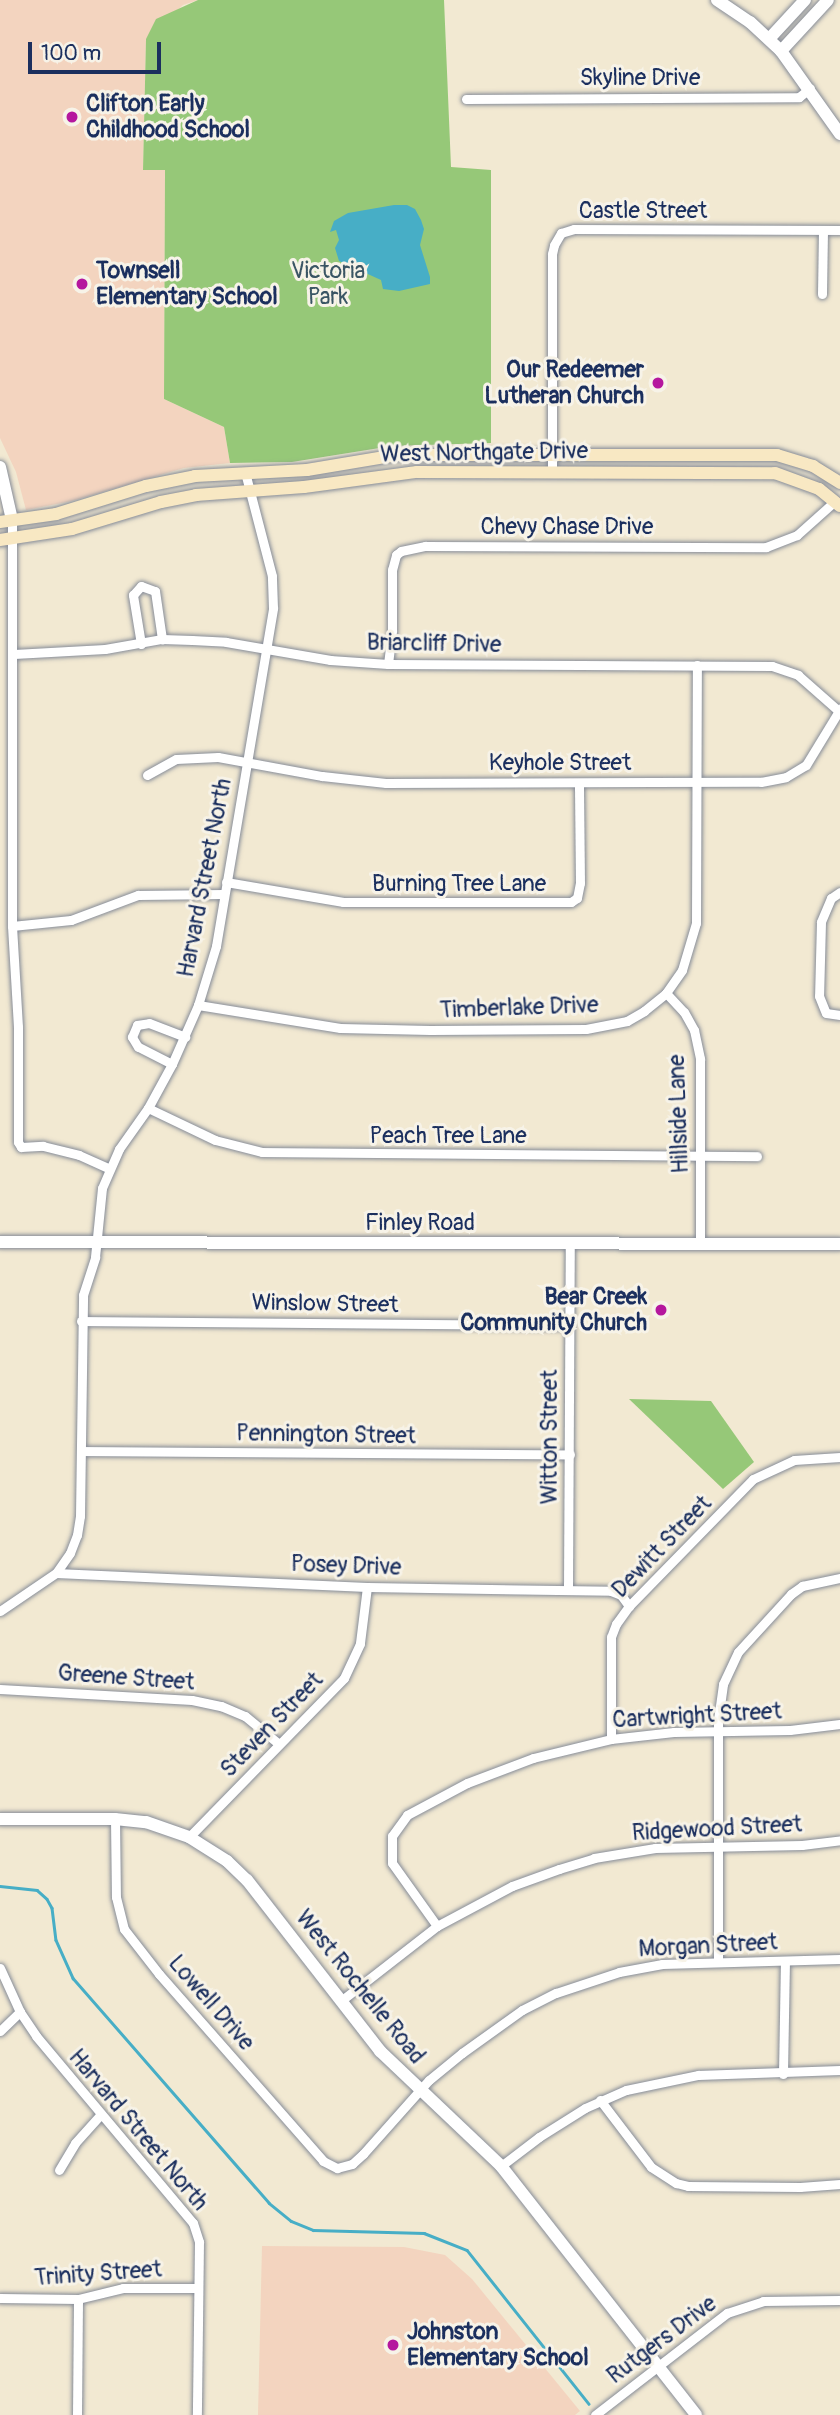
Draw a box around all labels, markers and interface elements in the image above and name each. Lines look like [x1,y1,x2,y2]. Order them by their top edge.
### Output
scale bar [32,28,164,72]
text: 100 m [41,40,101,67]
street label: Skyline Drive [580,64,700,92]
place label: Clifton Early Childhood School [86,90,250,144]
marker: Clifton Early Childhood School [64,109,80,125]
street label: Castle Street [579,197,707,225]
place label: Townsell Elementary School [96,257,278,311]
park label: Victoria Park [291,257,365,311]
marker: Townsell Elementary School [74,276,90,292]
place label: Our Redeemer Lutheran Church [485,356,644,410]
marker: Our Redeemer Lutheran Church [650,375,666,391]
street label: West Northgate Drive [380,437,588,469]
street label: Chevy Chase Drive [481,513,653,541]
street label: Briarcliff Drive [366,629,502,659]
street label: Keyhole Street [489,749,631,777]
street label: Harvard Street North [172,776,238,980]
street label: Burning Tree Lane [372,870,546,898]
street label: Timberlake Drive [439,991,599,1025]
street label: Hillside Lane [663,1054,695,1174]
street label: Peach Tree Lane [369,1122,527,1150]
street label: Finley Road [365,1209,475,1237]
place label: Bear Creek Community Church [460,1283,647,1337]
street label: Winslow Street [251,1289,399,1319]
marker: Bear Creek Community Church [653,1302,669,1318]
street label: Witton Street [536,1370,564,1504]
street label: Pennington Street [236,1420,416,1450]
street label: Dewitt Street [606,1490,718,1604]
street label: Posey Drive [290,1550,402,1582]
street label: Greene Street [57,1659,195,1697]
street label: Steven Street [215,1667,329,1783]
street label: Cartwright Street [612,1698,782,1734]
street label: Ridgewood Street [631,1811,803,1847]
street label: West Rochelle Road [290,1905,430,2069]
street label: Morgan Street [638,1929,778,1963]
street label: Lowell Drive [162,1950,260,2056]
street label: Harvard Street North [62,2044,214,2216]
street label: Trinity Street [33,2256,163,2292]
street label: Rutgers Drive [602,2290,722,2390]
place label: Johnston Elementary School [407,2318,589,2372]
marker: Johnston Elementary School [385,2337,401,2353]

